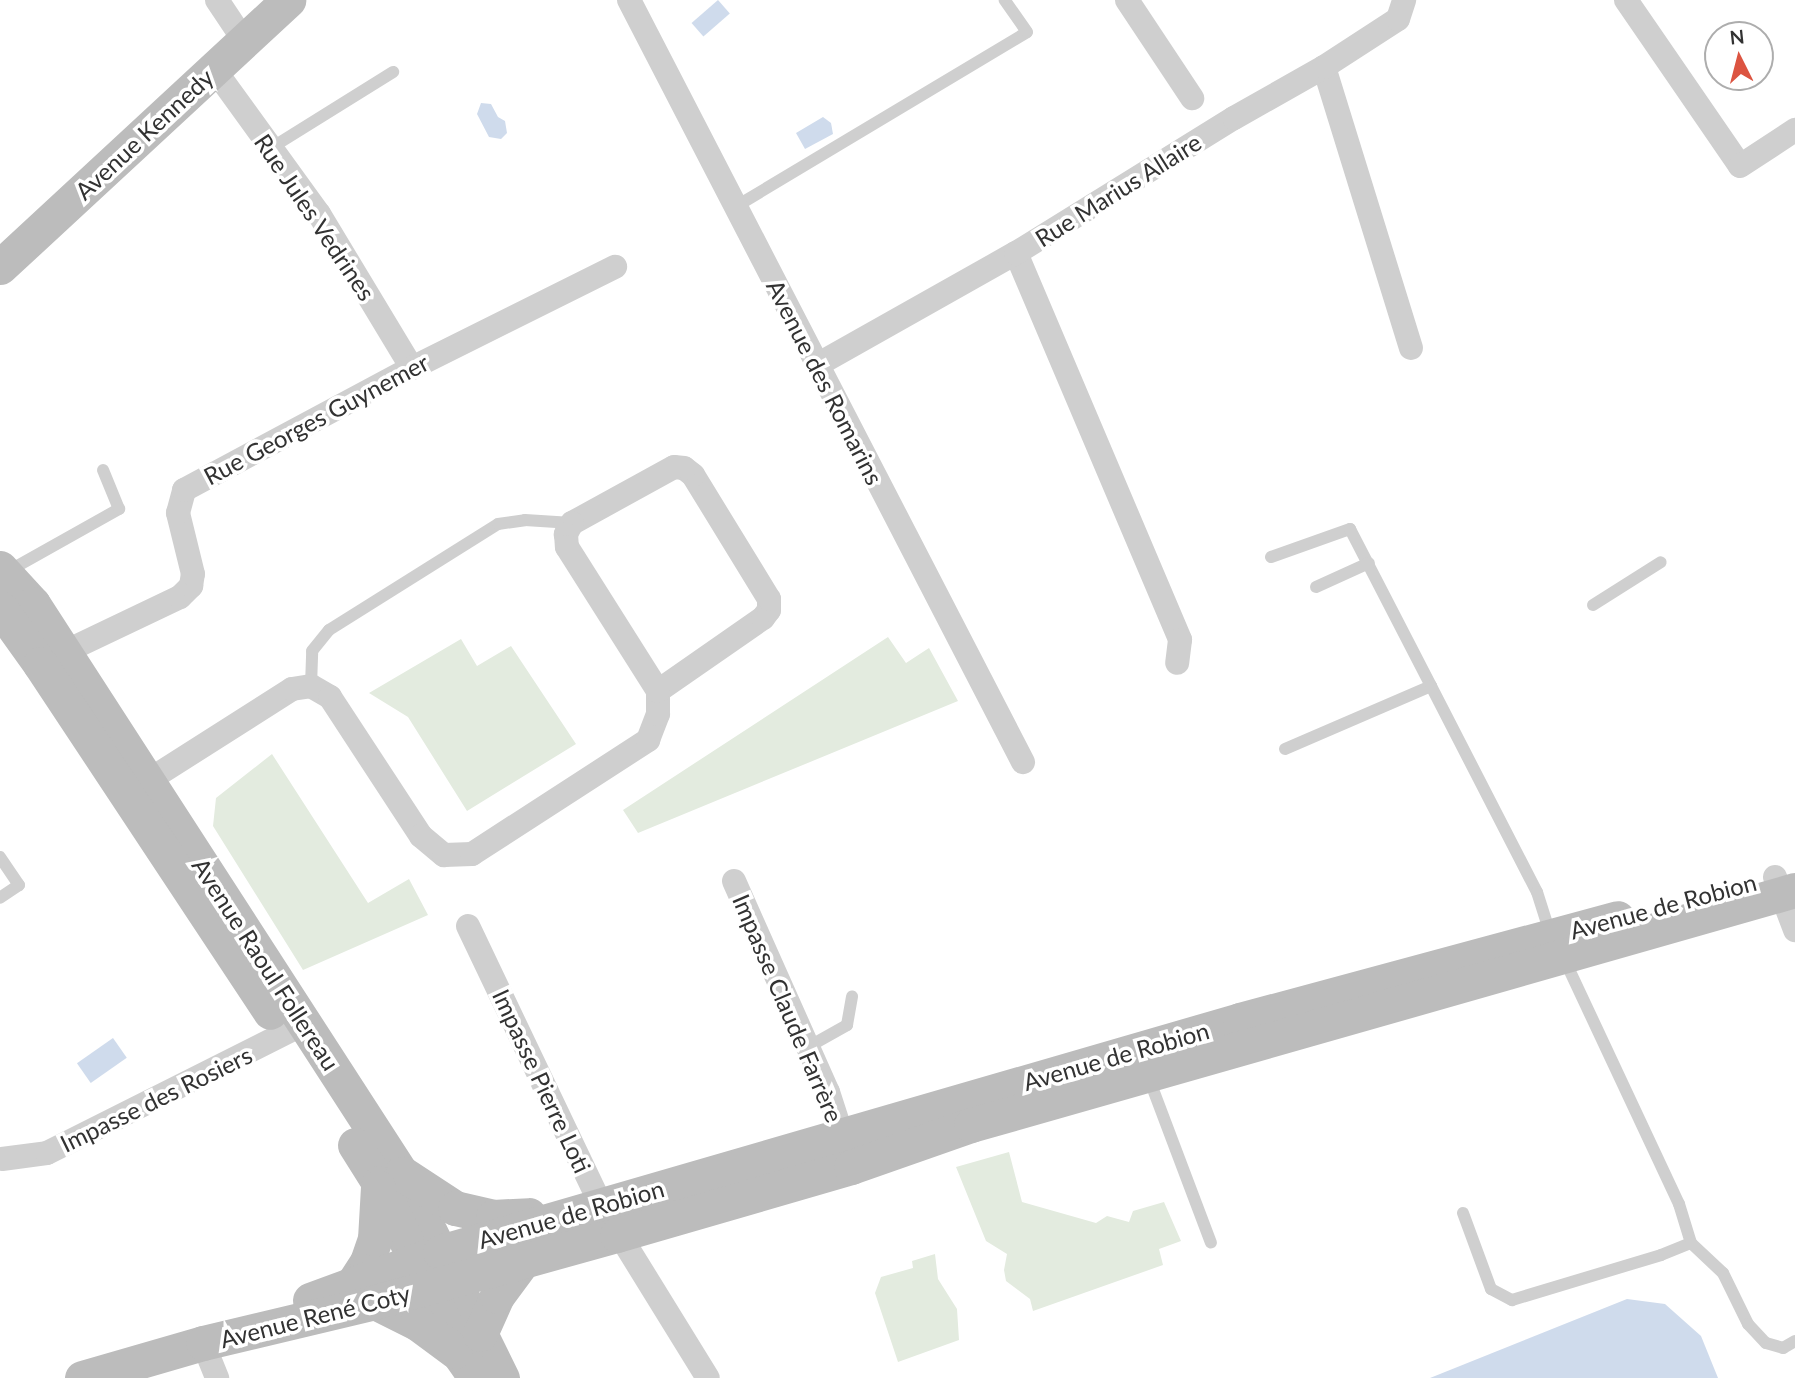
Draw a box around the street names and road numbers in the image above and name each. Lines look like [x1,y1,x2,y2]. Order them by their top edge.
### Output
street label: Avenue Kennedy [69,63,219,205]
street label: Rue Marius Allaire [1029,127,1207,253]
street label: Rue Jules Vedrines [248,128,382,306]
street label: Avenue des Romarins [761,275,889,489]
street label: Rue Georges Guynemer [199,347,433,491]
street label: Avenue Raoul Follereau [187,852,345,1076]
street label: Avenue de Robion [1567,867,1759,945]
street label: Impasse Claude Farrère [727,890,849,1126]
street label: Impasse Pierre Loti [487,985,597,1177]
street label: Avenue de Robion [1020,1016,1212,1096]
street label: Impasse des Rosiers [55,1040,257,1158]
street label: Avenue de Robion [475,1174,667,1254]
street label: Avenue René Coty [217,1278,413,1354]

